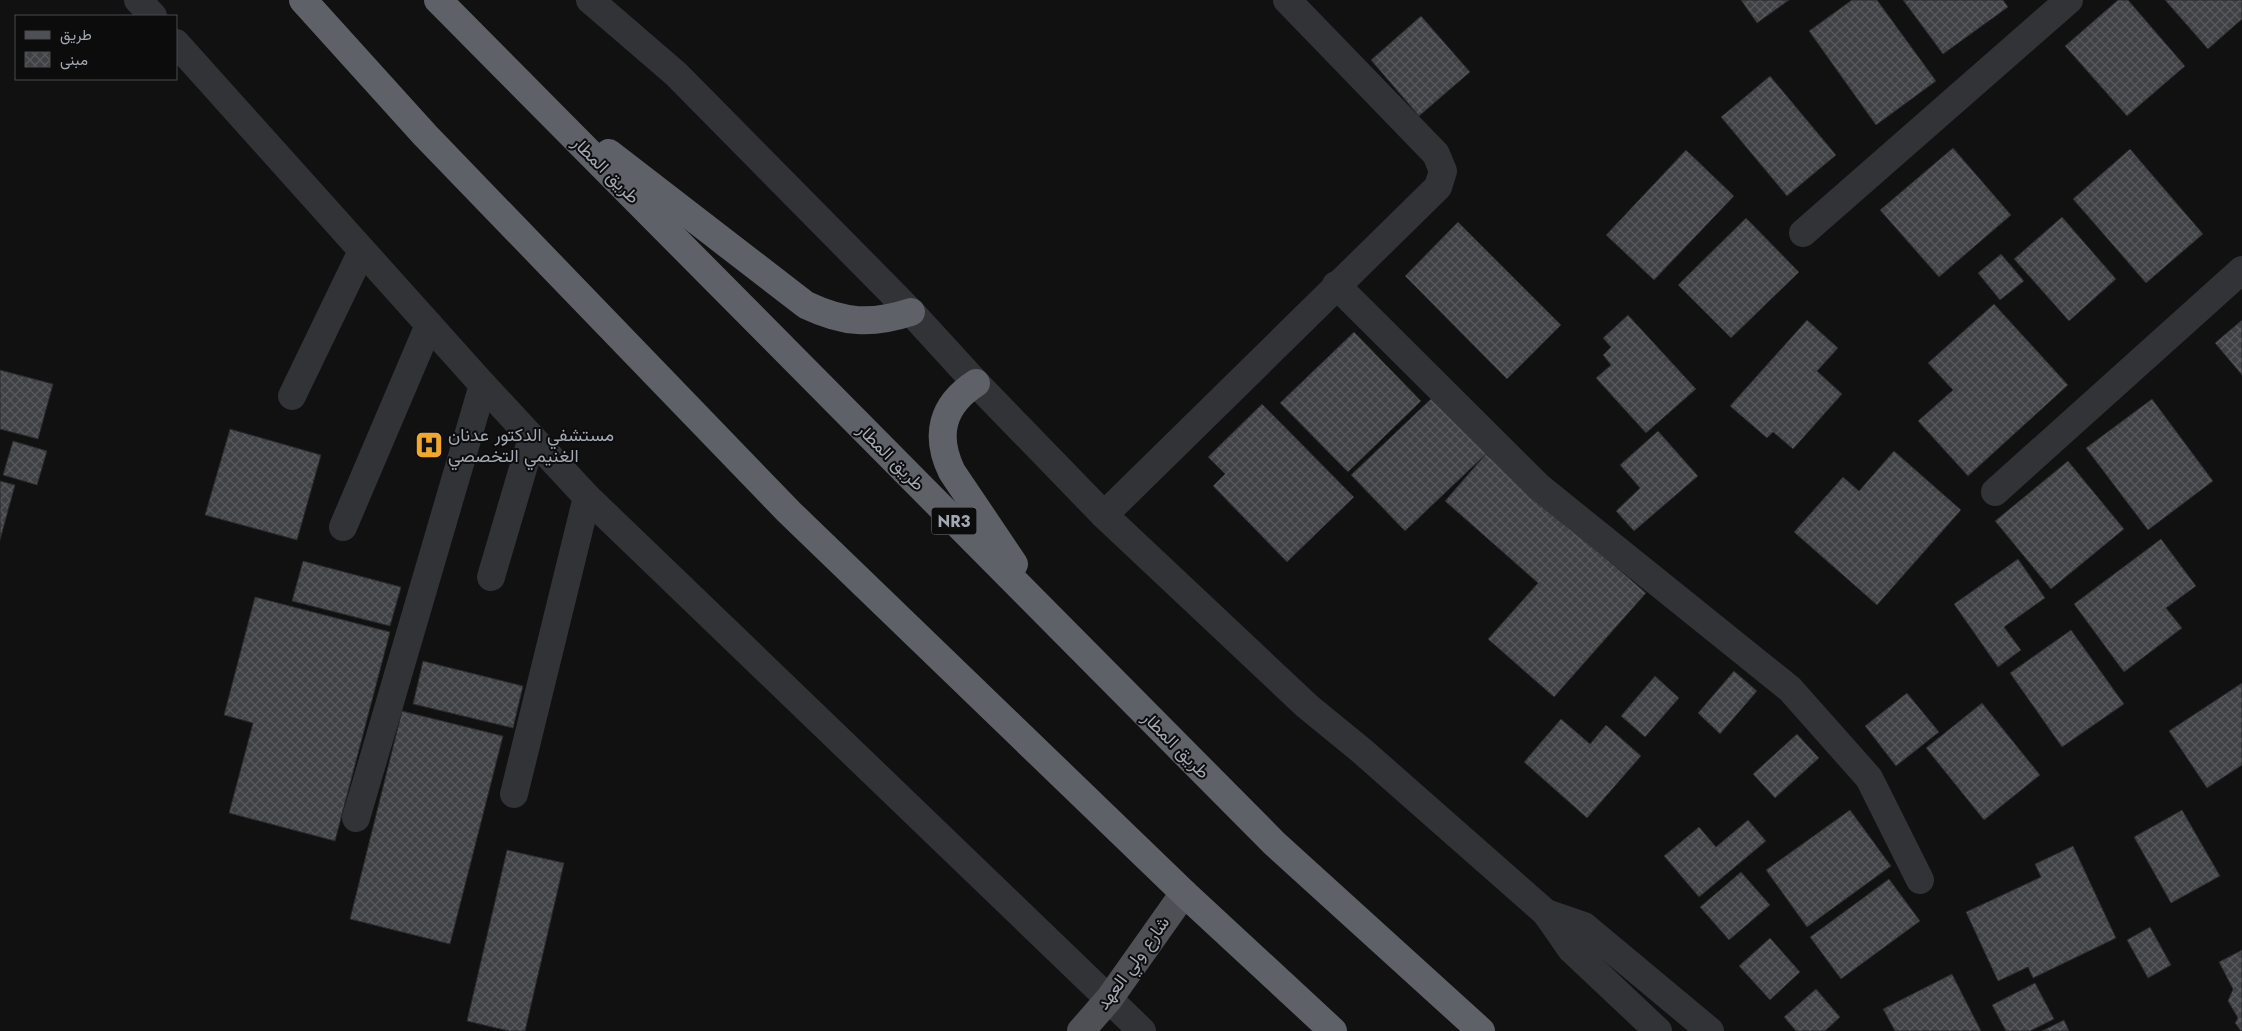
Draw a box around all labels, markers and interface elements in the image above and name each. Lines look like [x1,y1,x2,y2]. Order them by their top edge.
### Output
legend [15,15,178,80]
text: طريق [60,24,92,46]
text: مبنى [60,49,88,71]
street label: طريق المطار [566,130,646,210]
street label: طريق المطار [851,417,931,497]
place label: مستشفي الدكتور عدنان الغنيمي التخصصي [448,422,614,471]
hospital icon: مستشفي الدكتور عدنان الغنيمي التخصصي [414,430,444,460]
road number: NR3 [932,508,976,534]
street label: طريق المطار [1136,705,1216,785]
street label: شارع ولي العهد [1090,911,1177,1016]

